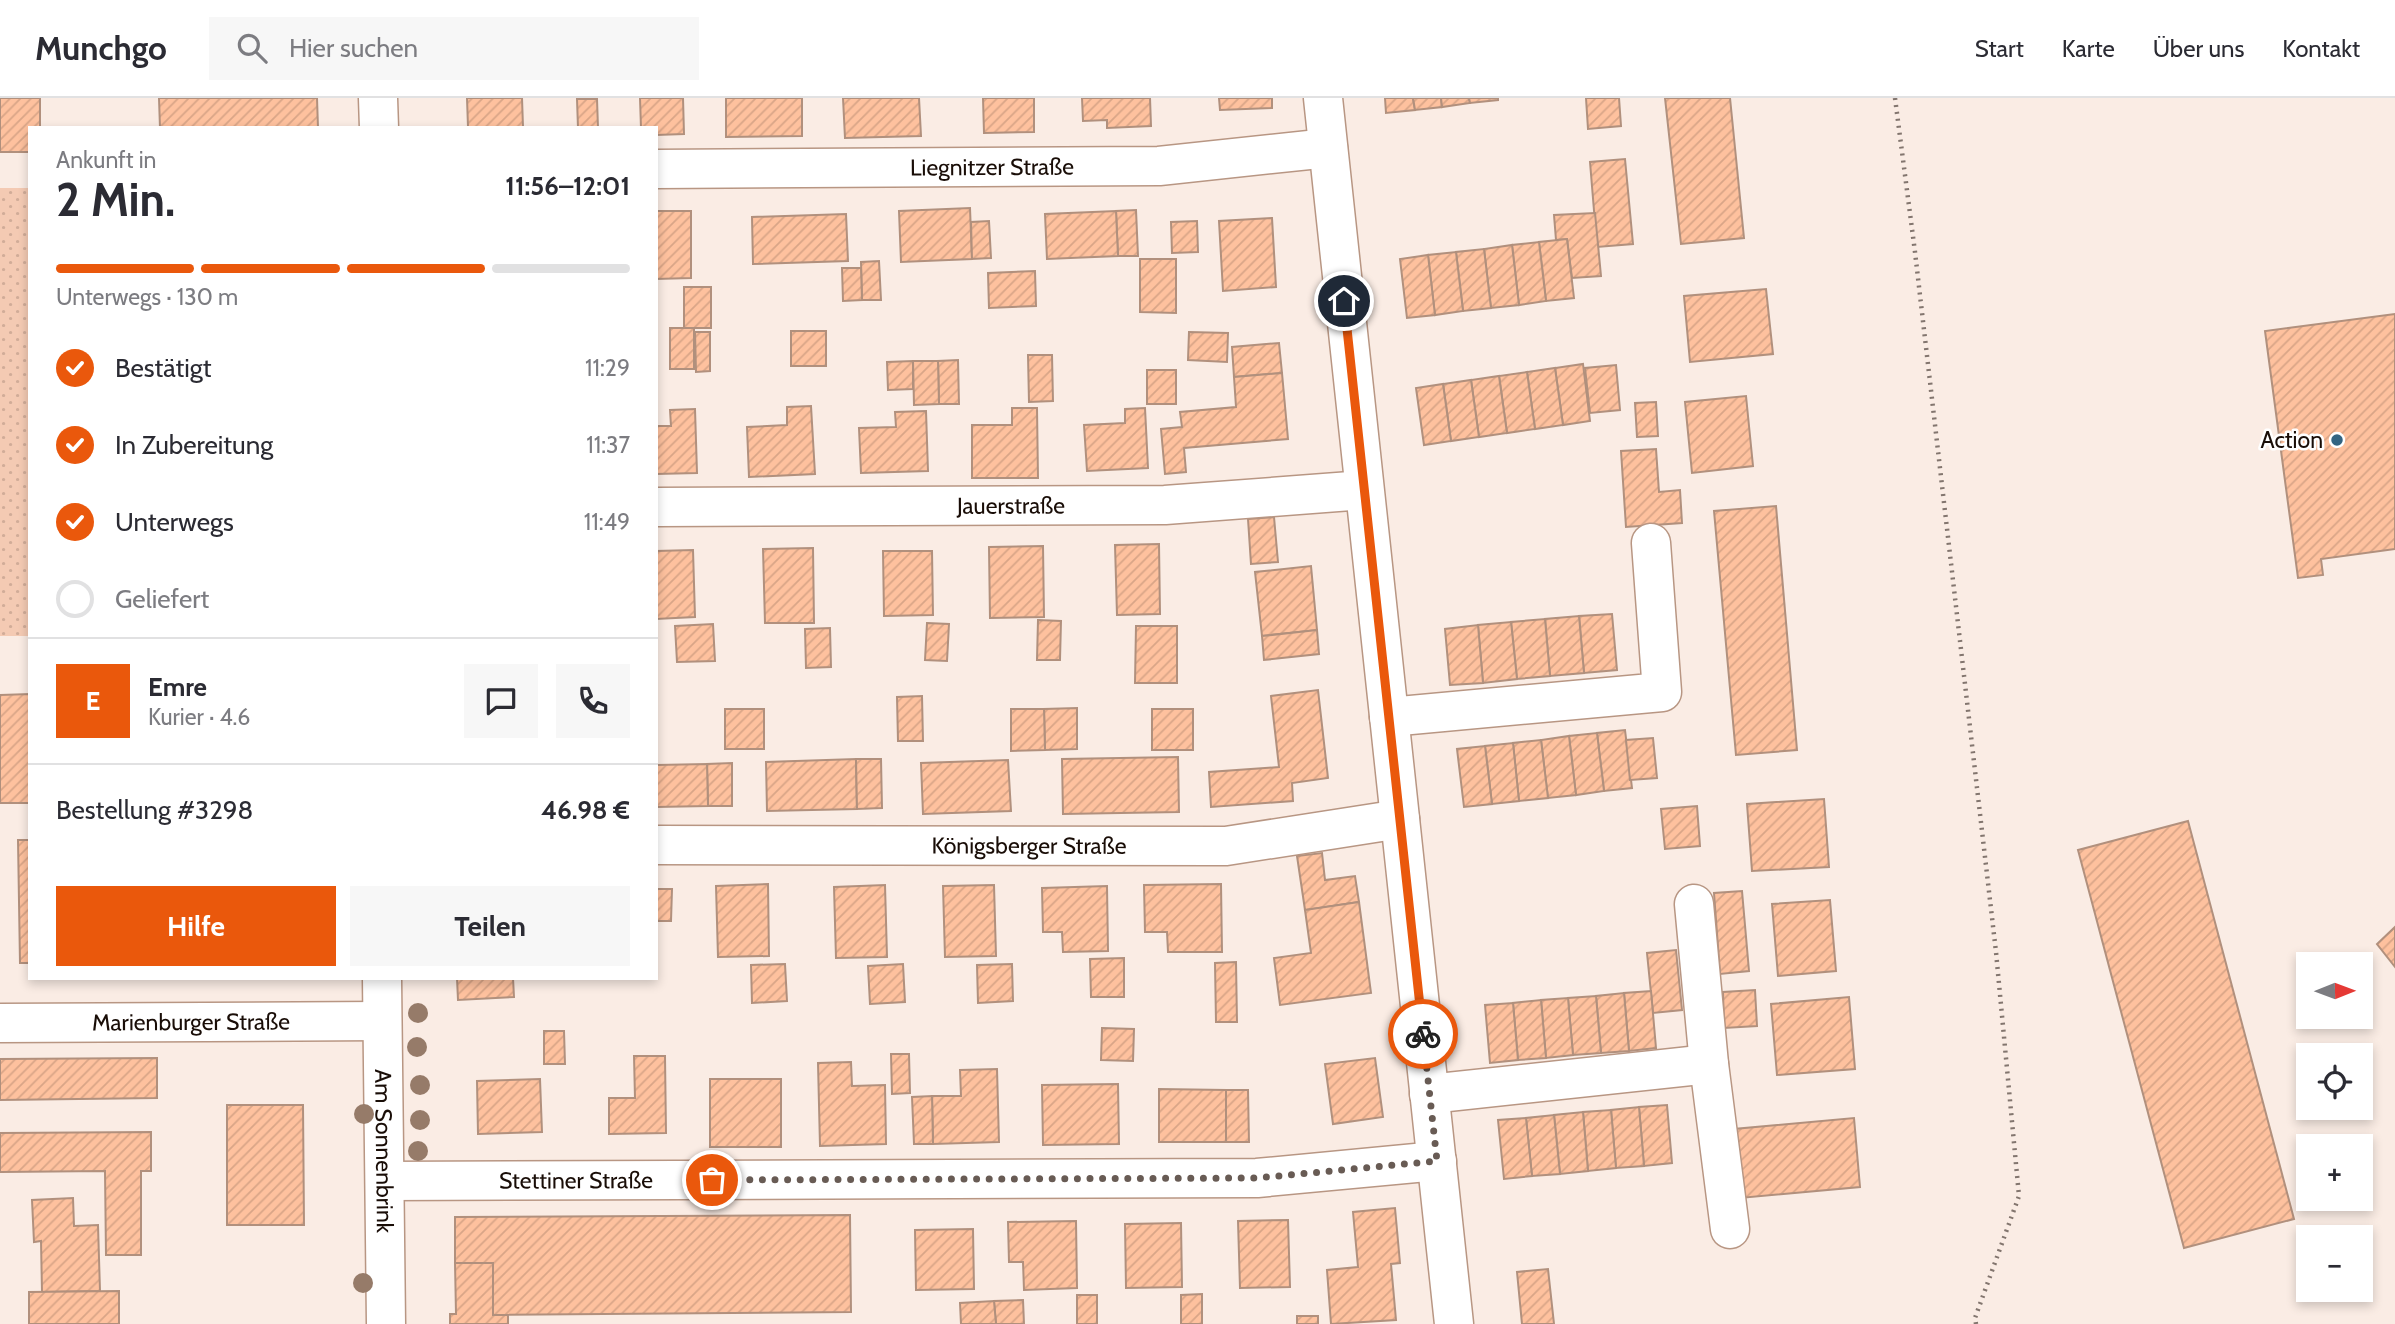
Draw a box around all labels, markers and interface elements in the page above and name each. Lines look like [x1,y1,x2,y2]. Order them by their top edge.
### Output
search box [209,17,699,80]
text: Munchgo [35,28,167,68]
icon: search [233,29,271,67]
text: Hier suchen [289,32,418,64]
text: Start [1975,34,2024,63]
text: Karte [2062,34,2115,63]
text: Über uns [2153,34,2244,63]
text: Kontakt [2282,34,2360,63]
text: Ankunft in [56,146,156,174]
street label: Liegnitzer Straße [910,153,1074,181]
text: 11:56–12:01 [505,170,630,202]
text: 2 Min. [56,172,175,228]
pin [1314,271,1374,331]
icon: home [1325,282,1363,320]
text: Unterwegs · 130 m [56,283,238,311]
icon: check [56,349,94,387]
text: Bestätigt [115,352,212,384]
text: 11:29 [585,354,630,382]
icon: check [56,426,94,464]
place label: Action [2261,426,2323,454]
text: In Zubereitung [115,429,273,461]
text: 11:37 [586,431,630,459]
marker: Action [2329,432,2345,448]
street label: Jauerstraße [956,491,1065,520]
icon: check [56,503,94,541]
text: Unterwegs [115,506,234,538]
text: 11:49 [584,508,630,536]
text: Geliefert [115,583,209,615]
button: chat [464,664,538,738]
button: phone [556,664,630,738]
text: Emre [148,671,207,703]
text: E [86,685,100,717]
text: Kurier · 4.6 [148,703,250,731]
text: Bestellung #3298 [56,794,253,826]
text: 46.98 € [541,794,630,826]
street label: Königsberger Straße [931,831,1127,860]
button: Hilfe [56,886,336,966]
button: Teilen [350,886,630,966]
north arrow [2296,952,2373,1029]
map controls [2296,952,2373,1302]
courier [1388,999,1458,1069]
street label: Marienburger Straße [92,1007,290,1037]
icon: bike [1404,1015,1442,1053]
button: locate [2296,1043,2373,1120]
street label: Am Sonnenbrink [369,1069,399,1234]
button: + [2296,1134,2373,1211]
pin [682,1150,742,1210]
icon: bag [693,1161,731,1199]
street label: Stettiner Straße [499,1166,653,1195]
button: − [2296,1225,2373,1302]

